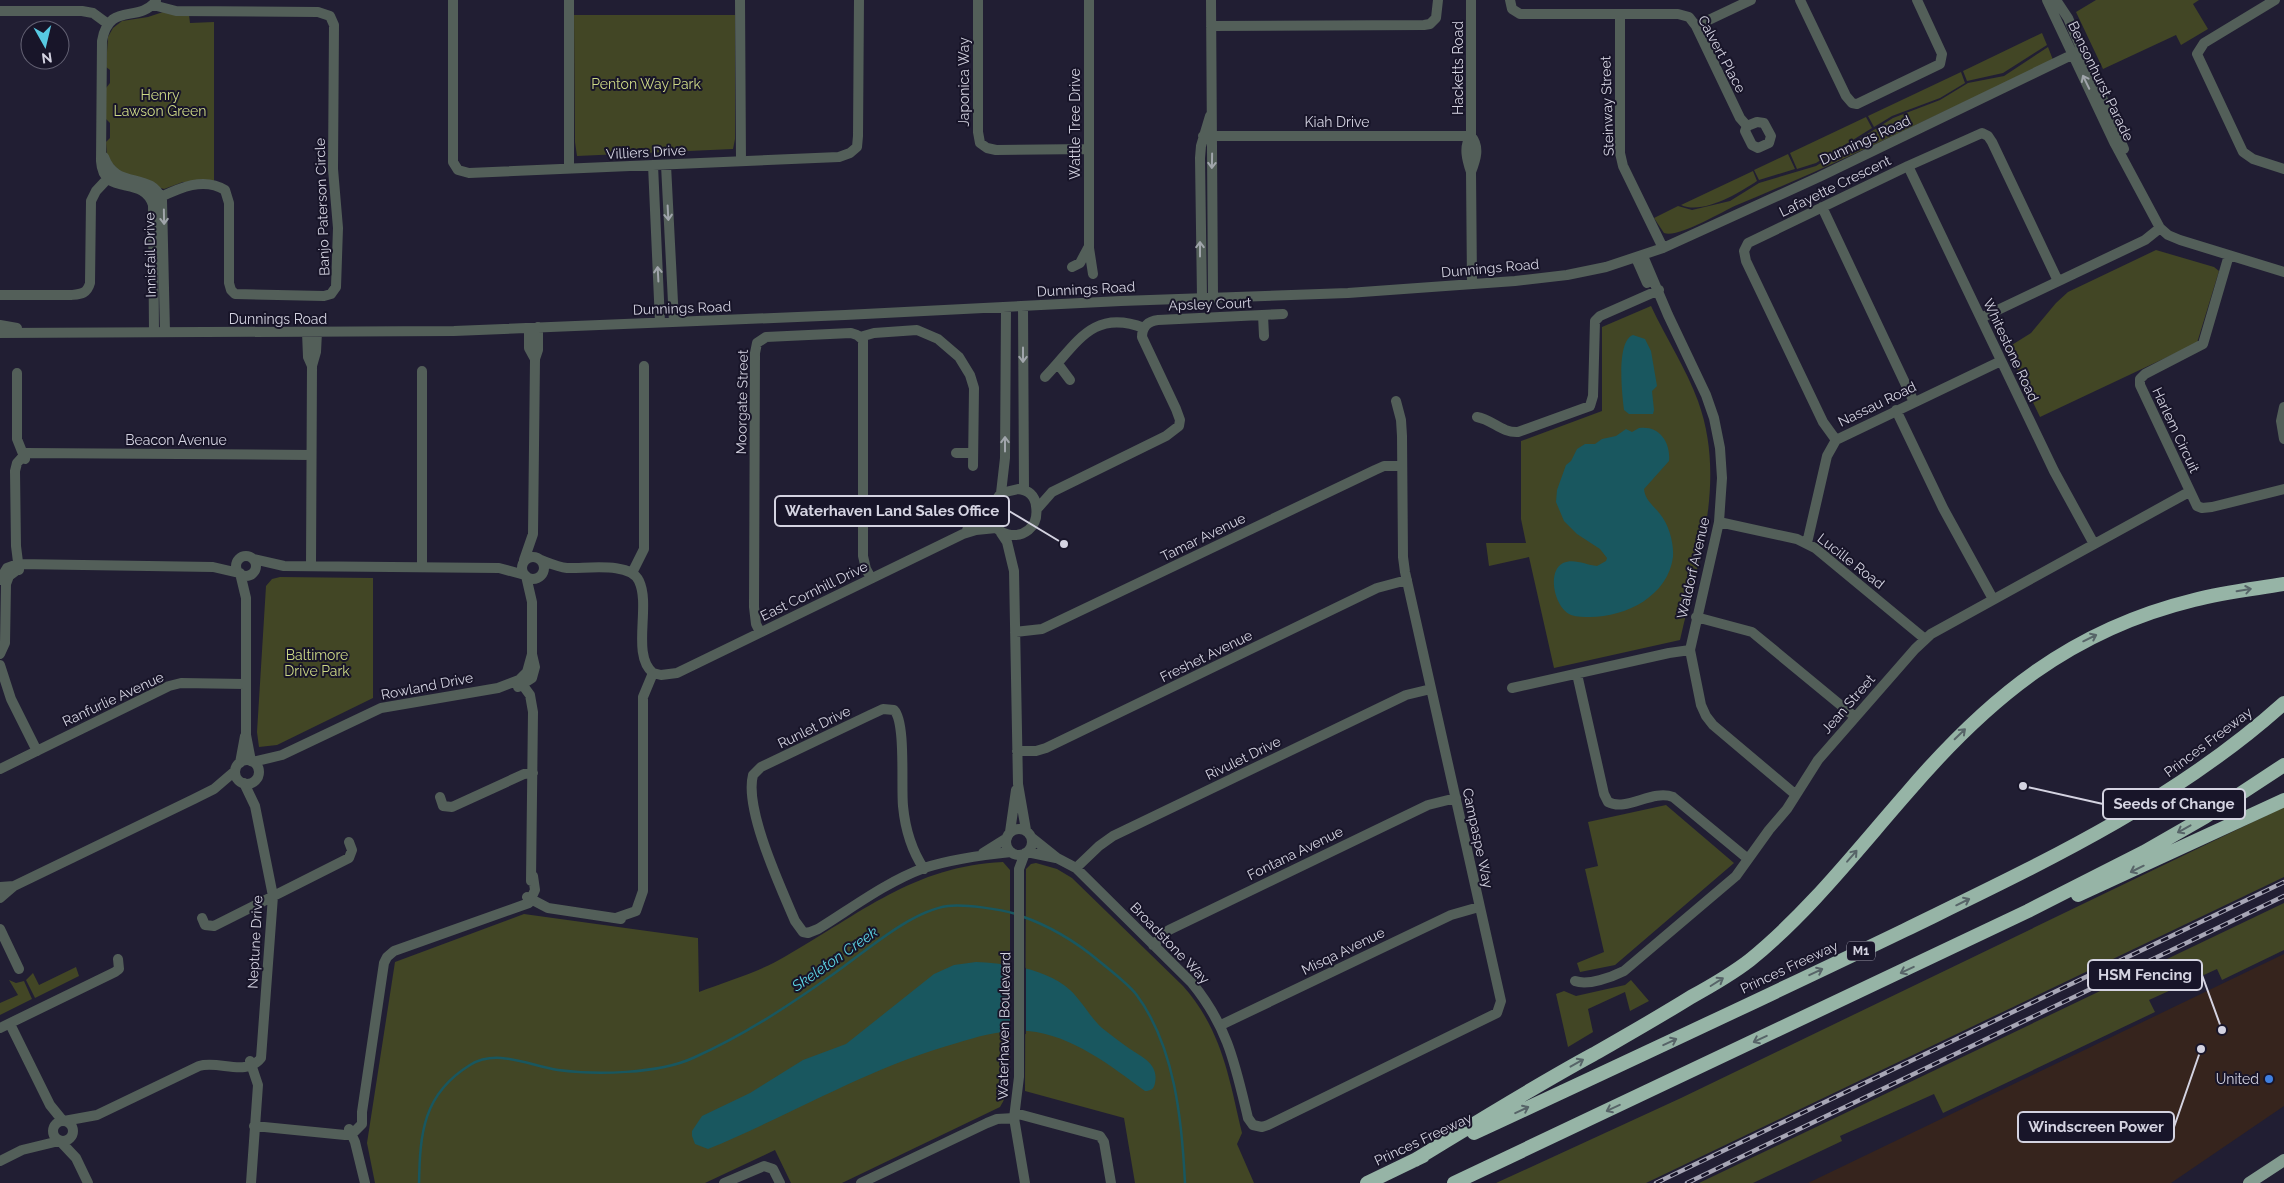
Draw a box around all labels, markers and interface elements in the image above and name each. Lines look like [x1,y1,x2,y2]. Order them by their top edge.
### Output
street label: Calvert Place [1695,13,1749,95]
street label: Bensonhurst Parade [2065,19,2137,143]
north arrow [20,20,70,70]
street label: Hacketts Road [1450,21,1466,115]
street label: Japonica Way [956,37,972,127]
text: N [40,49,53,67]
street label: Steinway Street [1597,55,1617,156]
street label: Wattle Tree Drive [1067,68,1083,180]
one-way arrow [2081,75,2091,90]
park label: Penton Way Park [591,76,701,92]
park label: Henry Lawson Green [114,87,206,119]
street label: Dunnings Road [1817,112,1913,168]
street label: Kiah Drive [1305,114,1369,130]
street label: Banjo Paterson Circle [312,138,332,276]
street label: Villiers Drive [606,142,686,162]
one-way arrow [1207,152,1217,169]
street label: Lafayette Crescent [1777,152,1894,220]
one-way arrow [663,205,672,221]
one-way arrow [159,209,169,225]
street label: Innisfail Drive [141,212,159,298]
one-way arrow [1195,241,1205,258]
street label: Dunnings Road [1440,256,1540,280]
one-way arrow [653,266,662,282]
street label: Dunnings Road [1036,278,1136,300]
street label: Apsley Court [1168,295,1252,313]
street label: Whitestone Road [1980,296,2042,404]
street label: Dunnings Road [633,298,731,318]
street label: Dunnings Road [229,311,327,327]
one-way arrow [1018,346,1028,362]
street label: Moorgate Street [733,349,751,455]
street label: Nassau Road [1835,378,1919,430]
street label: Harlem Circuit [2149,385,2203,476]
street label: Beacon Avenue [125,432,227,448]
one-way arrow [1000,436,1010,452]
callout: Waterhaven Land Sales Office [775,496,1009,526]
text: Waterhaven Land Sales Office [785,502,999,520]
street label: Tamar Avenue [1158,510,1248,564]
street label: Waldorf Avenue [1674,516,1712,620]
street label: Lucille Road [1814,530,1888,592]
street label: East Cornhill Drive [758,558,870,624]
one-way arrow [2236,585,2252,595]
street label: Freshet Avenue [1157,627,1255,685]
one-way arrow [2082,633,2097,643]
park label: Baltimore Drive Park [284,647,350,679]
street label: Ranfurlie Avenue [60,669,166,729]
street label: Rowland Drive [380,669,474,703]
street label: Jean Street [1818,671,1878,737]
street label: Runlet Drive [775,702,853,752]
street label: Princes Freeway [2161,704,2255,780]
one-way arrow [1953,728,1966,740]
street label: Rivulet Drive [1203,733,1283,783]
street label: Campaspe Way [1460,786,1497,890]
callout: Seeds of Change [2103,789,2245,819]
text: Seeds of Change [2113,795,2235,813]
street label: Fontana Avenue [1244,823,1346,883]
one-way arrow [2177,824,2192,834]
one-way arrow [1846,849,1858,862]
one-way arrow [2130,865,2145,874]
street label: Neptune Drive [245,895,265,989]
one-way arrow [1955,896,1970,906]
street label: Broadstone Way [1127,899,1213,987]
water label: Skeleton Creek [788,923,881,996]
street label: Misqa Avenue [1299,924,1387,978]
street label: Princes Freeway [1738,937,1841,997]
road number: M1 [1847,941,1875,960]
street label: Waterhaven Boulevard [995,952,1013,1100]
callout: HSM Fencing [2088,960,2202,990]
one-way arrow [1900,965,1915,975]
text: HSM Fencing [2098,966,2192,984]
one-way arrow [1809,967,1824,977]
one-way arrow [1710,976,1724,986]
one-way arrow [1753,1035,1768,1044]
one-way arrow [1662,1036,1677,1046]
one-way arrow [1569,1058,1584,1068]
place label: United [2216,1071,2259,1087]
marker: United [2263,1073,2275,1085]
one-way arrow [1606,1104,1621,1113]
one-way arrow [1514,1105,1529,1115]
street label: Princes Freeway [1372,1109,1475,1169]
callout: Windscreen Power [2018,1112,2174,1142]
text: Windscreen Power [2028,1118,2164,1136]

